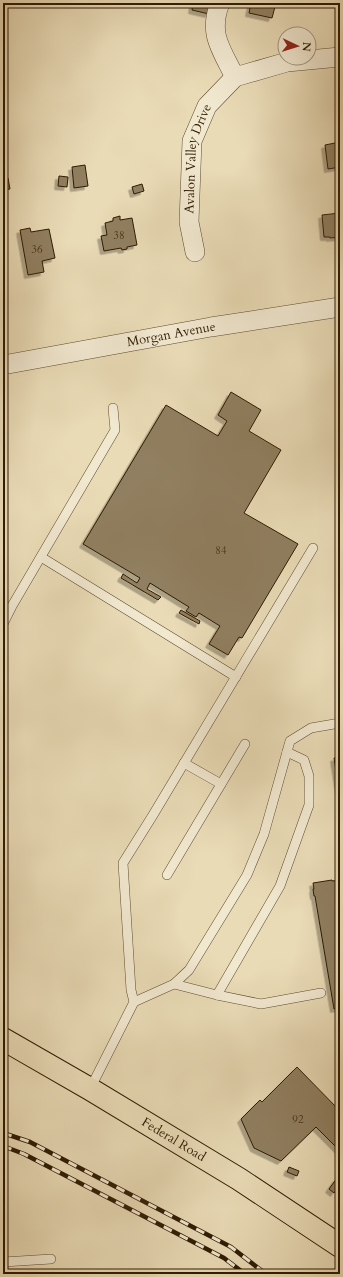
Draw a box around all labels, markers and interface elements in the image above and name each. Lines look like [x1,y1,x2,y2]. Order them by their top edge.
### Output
north arrow [277,26,317,66]
text: N [299,41,314,52]
street label: Avalon Valley Drive [180,101,216,214]
house number: 38 [113,228,125,243]
house number: 36 [31,242,43,257]
street label: Morgan Avenue [125,317,217,351]
house number: 84 [215,543,227,558]
house number: 92 [292,1112,304,1127]
street label: Federal Road [138,1113,209,1166]

